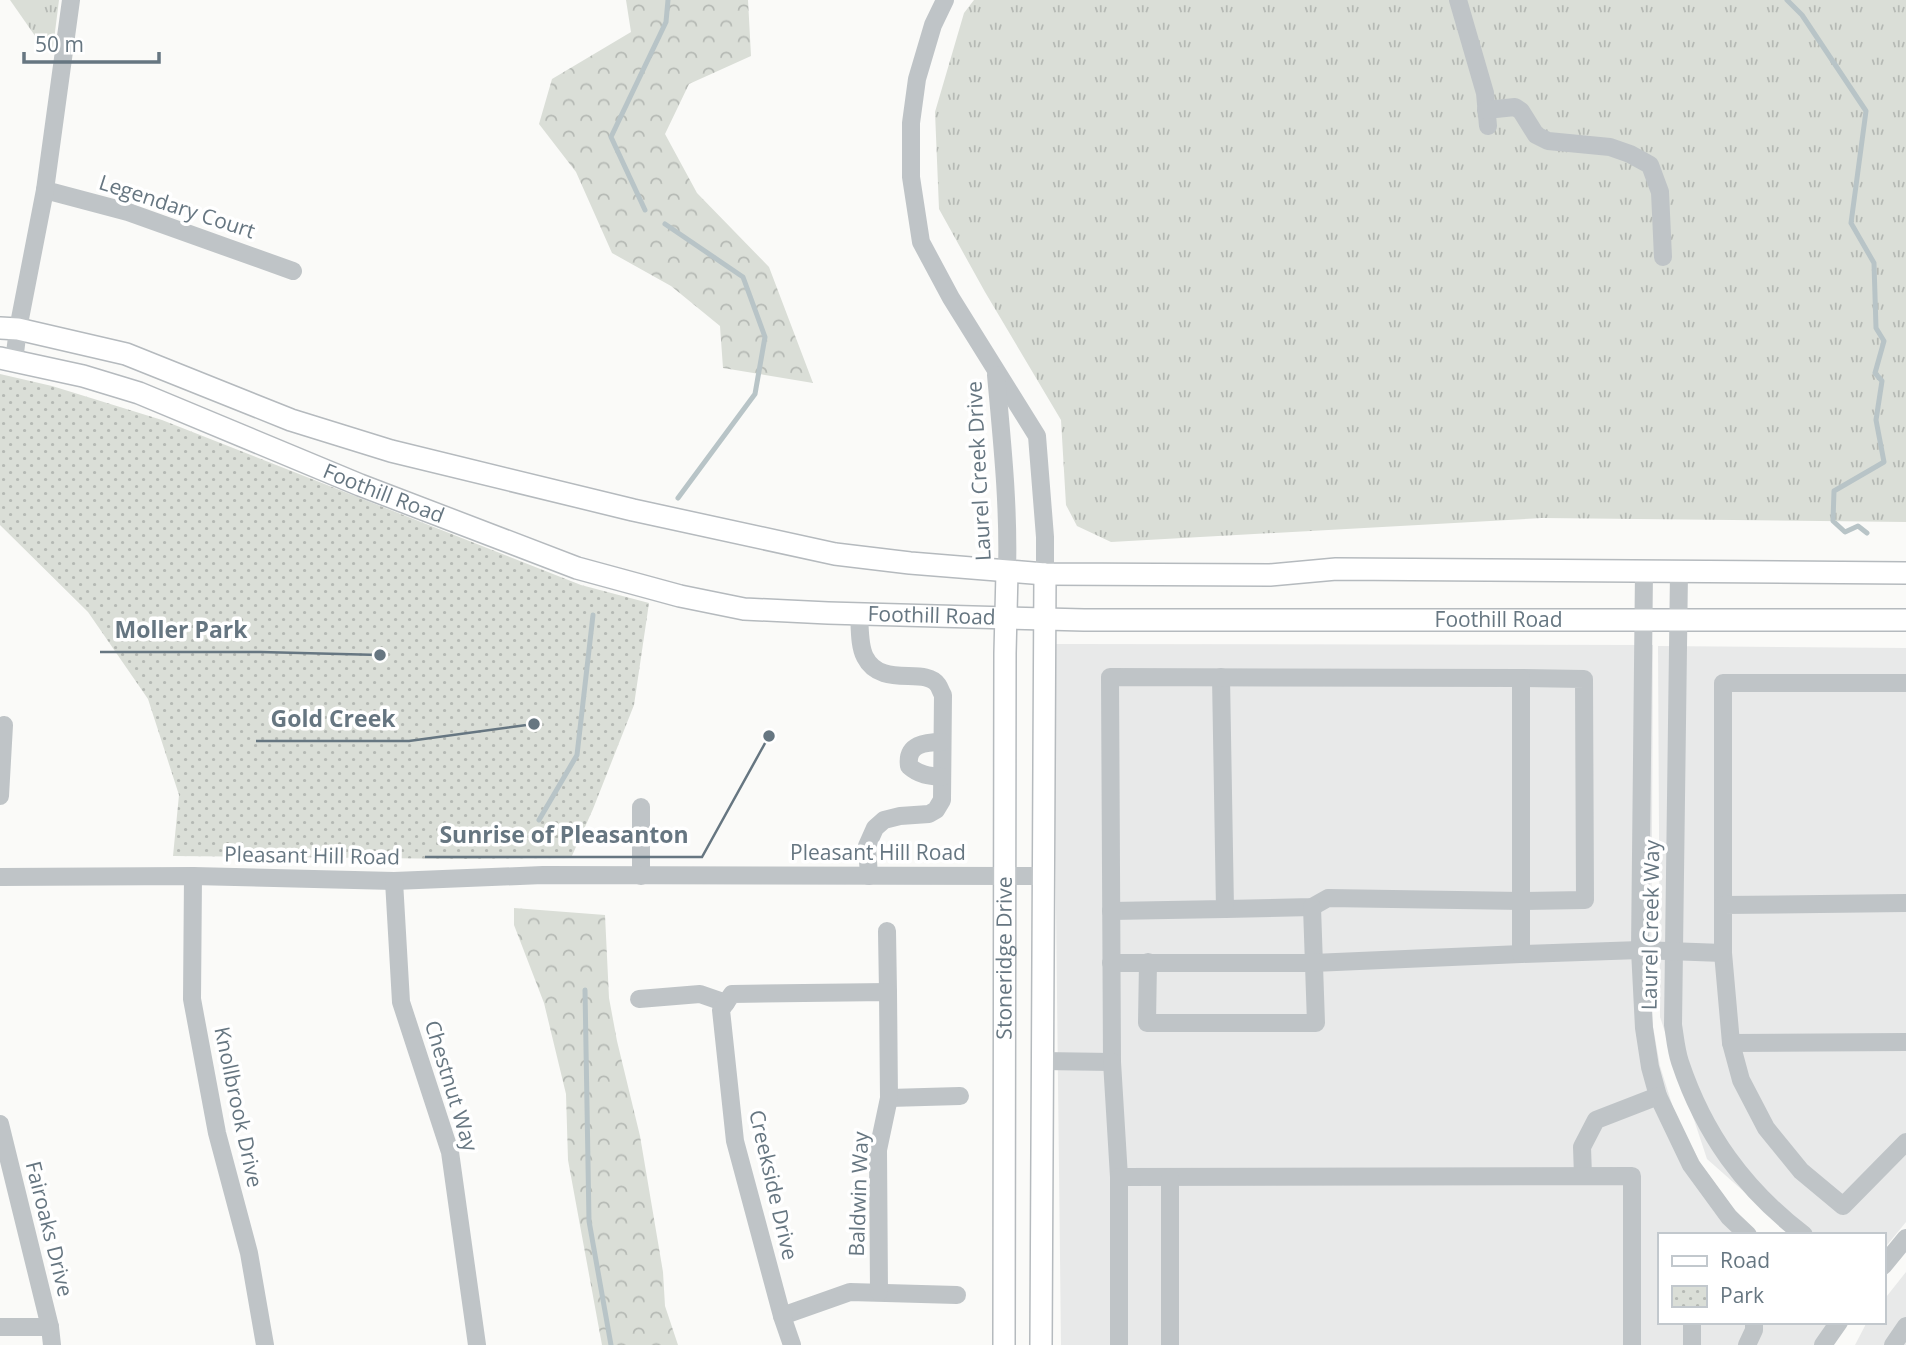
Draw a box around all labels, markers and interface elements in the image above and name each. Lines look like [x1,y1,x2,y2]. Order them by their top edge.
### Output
scale bar [24,21,159,65]
text: 50 m [35,30,84,58]
street label: Legendary Court [96,168,259,245]
street label: Laurel Creek Drive [959,380,997,562]
street label: Foothill Road [319,456,449,529]
street label: Foothill Road [867,599,996,631]
street label: Foothill Road [1435,605,1563,633]
callout: Moller Park [100,608,261,652]
text: Moller Park [114,613,248,645]
callout: Gold Creek [256,697,409,741]
text: Gold Creek [271,702,396,734]
callout: Sunrise of Pleasanton [425,813,702,857]
text: Sunrise of Pleasanton [439,818,689,850]
street label: Pleasant Hill Road [790,838,966,866]
street label: Pleasant Hill Road [224,839,400,871]
street label: Laurel Creek Way [1635,839,1665,1010]
street label: Stoneridge Drive [989,876,1018,1040]
street label: Chestnut Way [419,1017,485,1155]
street label: Knollbrook Drive [208,1024,270,1190]
street label: Creekside Drive [743,1107,805,1263]
street label: Baldwin Way [842,1131,874,1257]
street label: Fairoaks Drive [20,1158,80,1299]
legend [1658,1233,1885,1324]
text: Road [1720,1246,1770,1274]
text: Park [1720,1281,1764,1309]

